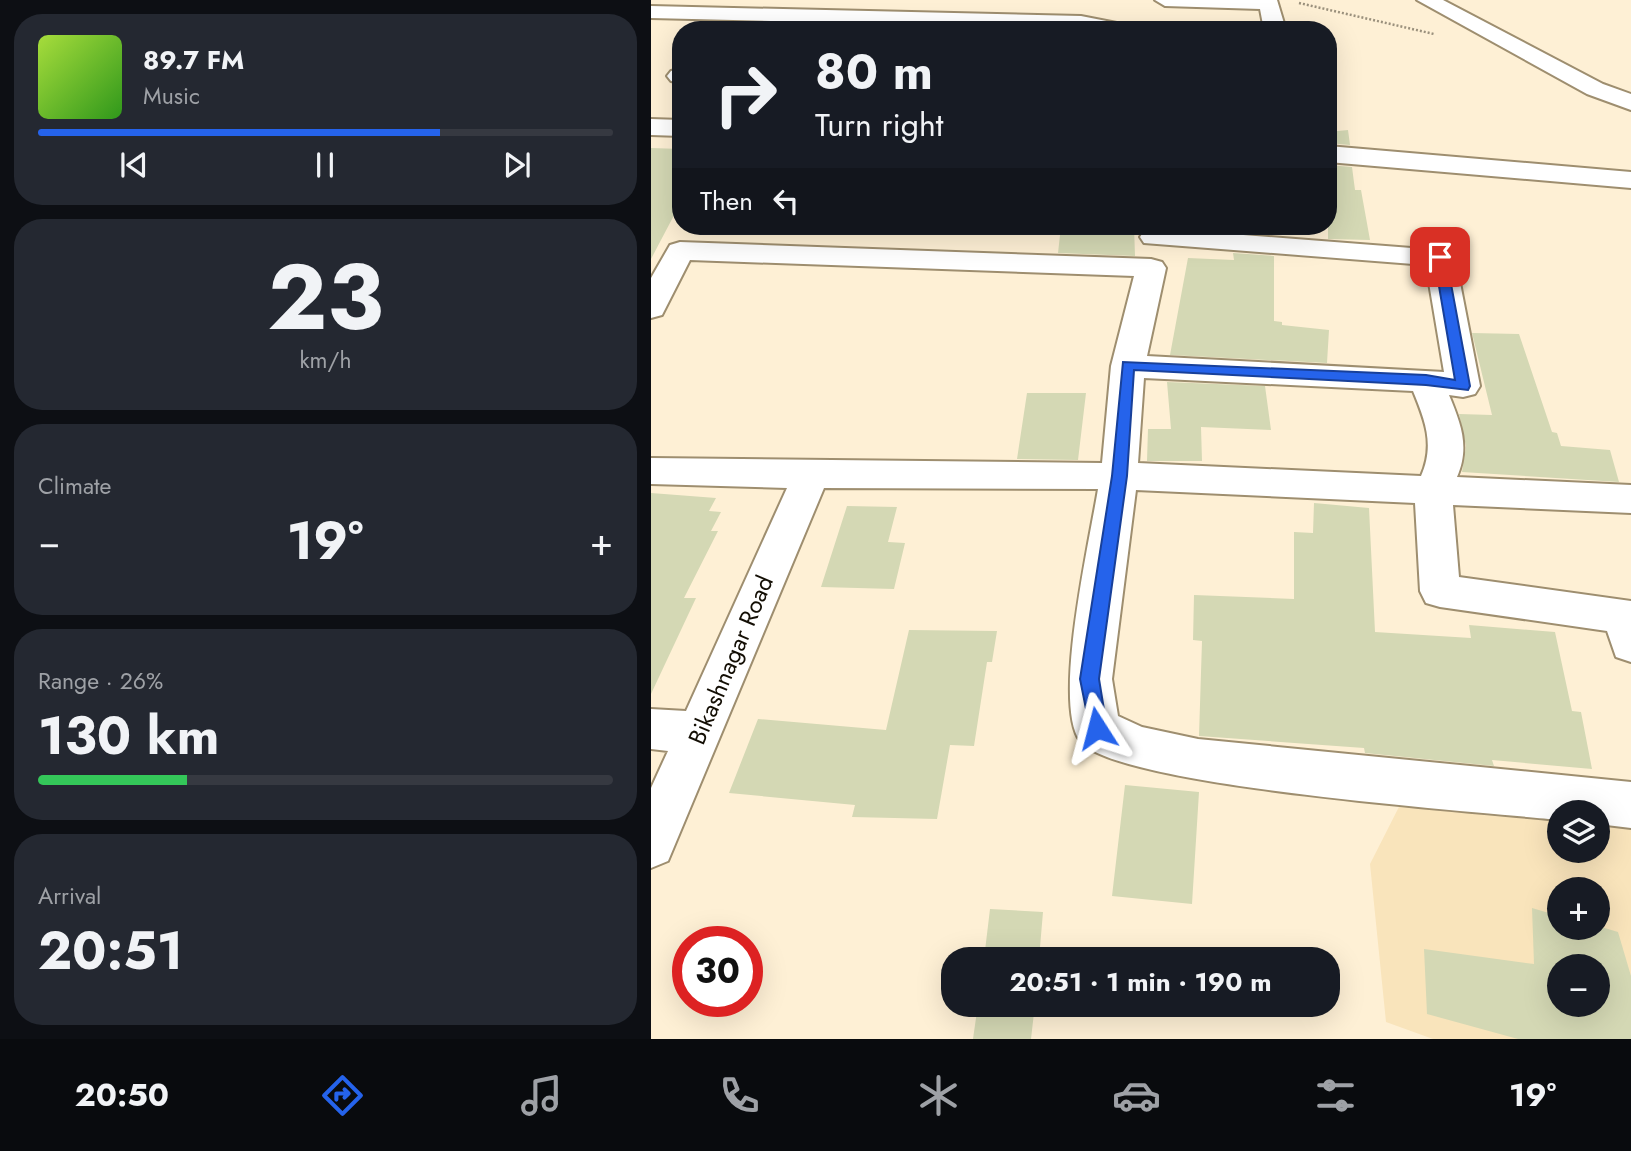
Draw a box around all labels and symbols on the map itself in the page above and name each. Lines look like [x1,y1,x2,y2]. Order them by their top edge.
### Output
pin [1410,227,1470,287]
street label: Bikashnagar Road [679,570,782,750]
position arrow [1060,691,1134,765]
speed limit sign: 30 [672,926,763,1017]

